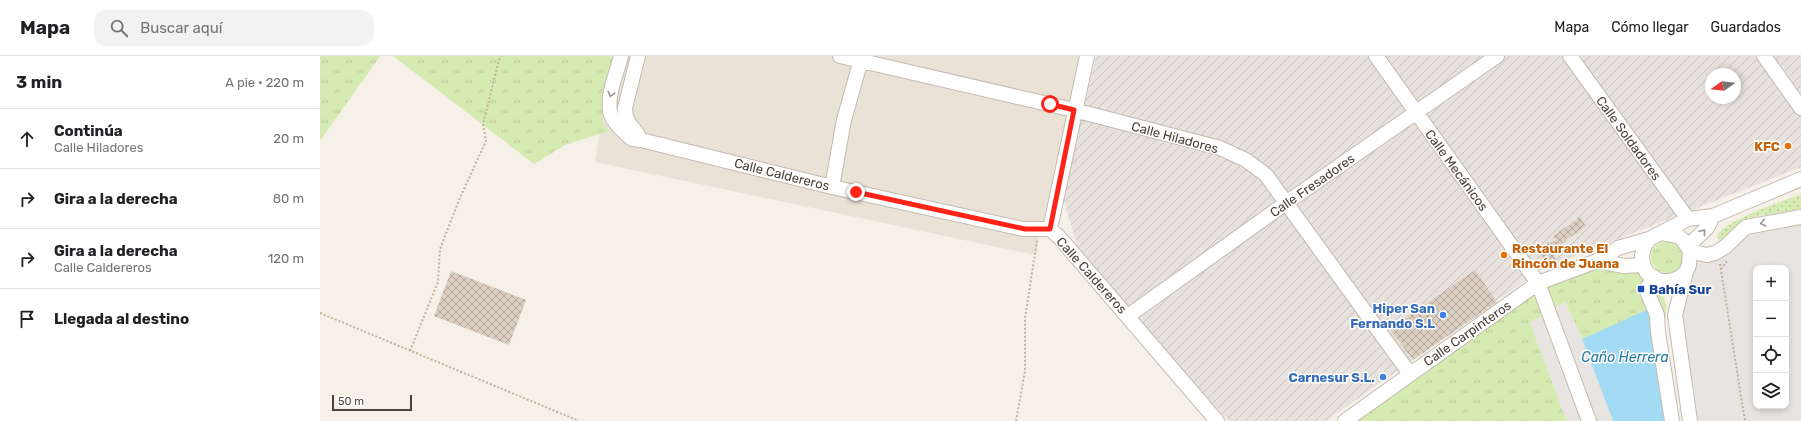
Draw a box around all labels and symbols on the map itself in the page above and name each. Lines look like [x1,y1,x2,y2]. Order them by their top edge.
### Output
north arrow [1705,68,1741,104]
one-way arrow [608,91,616,97]
street label: Calle Soldadores [1593,93,1664,184]
route start [1041,95,1059,113]
street label: Calle Hiladores [1130,119,1220,156]
street label: Calle Mecánicos [1422,127,1491,214]
place label: KFC [1754,139,1780,154]
marker: KFC [1783,141,1793,151]
street label: Calle Fresadores [1267,150,1358,220]
street label: Calle Caldereros [733,155,831,194]
route end [847,183,865,201]
one-way arrow [1759,219,1766,227]
one-way arrow [1698,230,1705,237]
street label: Calle Caldereros [1053,234,1130,317]
place label: Restaurante El Rincón de Juana [1512,241,1619,271]
marker: Restaurante El Rincón de Juana [1499,250,1509,260]
place label: Bahía Sur [1649,282,1711,297]
marker: Bahía Sur [1636,284,1646,294]
street label: Calle Carpinteros [1421,297,1514,369]
place label: Hiper San Fernando S.L [1350,301,1435,331]
marker: Hiper San Fernando S.L [1438,310,1448,320]
water label: Caño Herrera [1581,349,1669,366]
place label: Carnesur S.L. [1289,370,1375,385]
marker: Carnesur S.L. [1378,372,1388,382]
scale bar [332,393,412,412]

